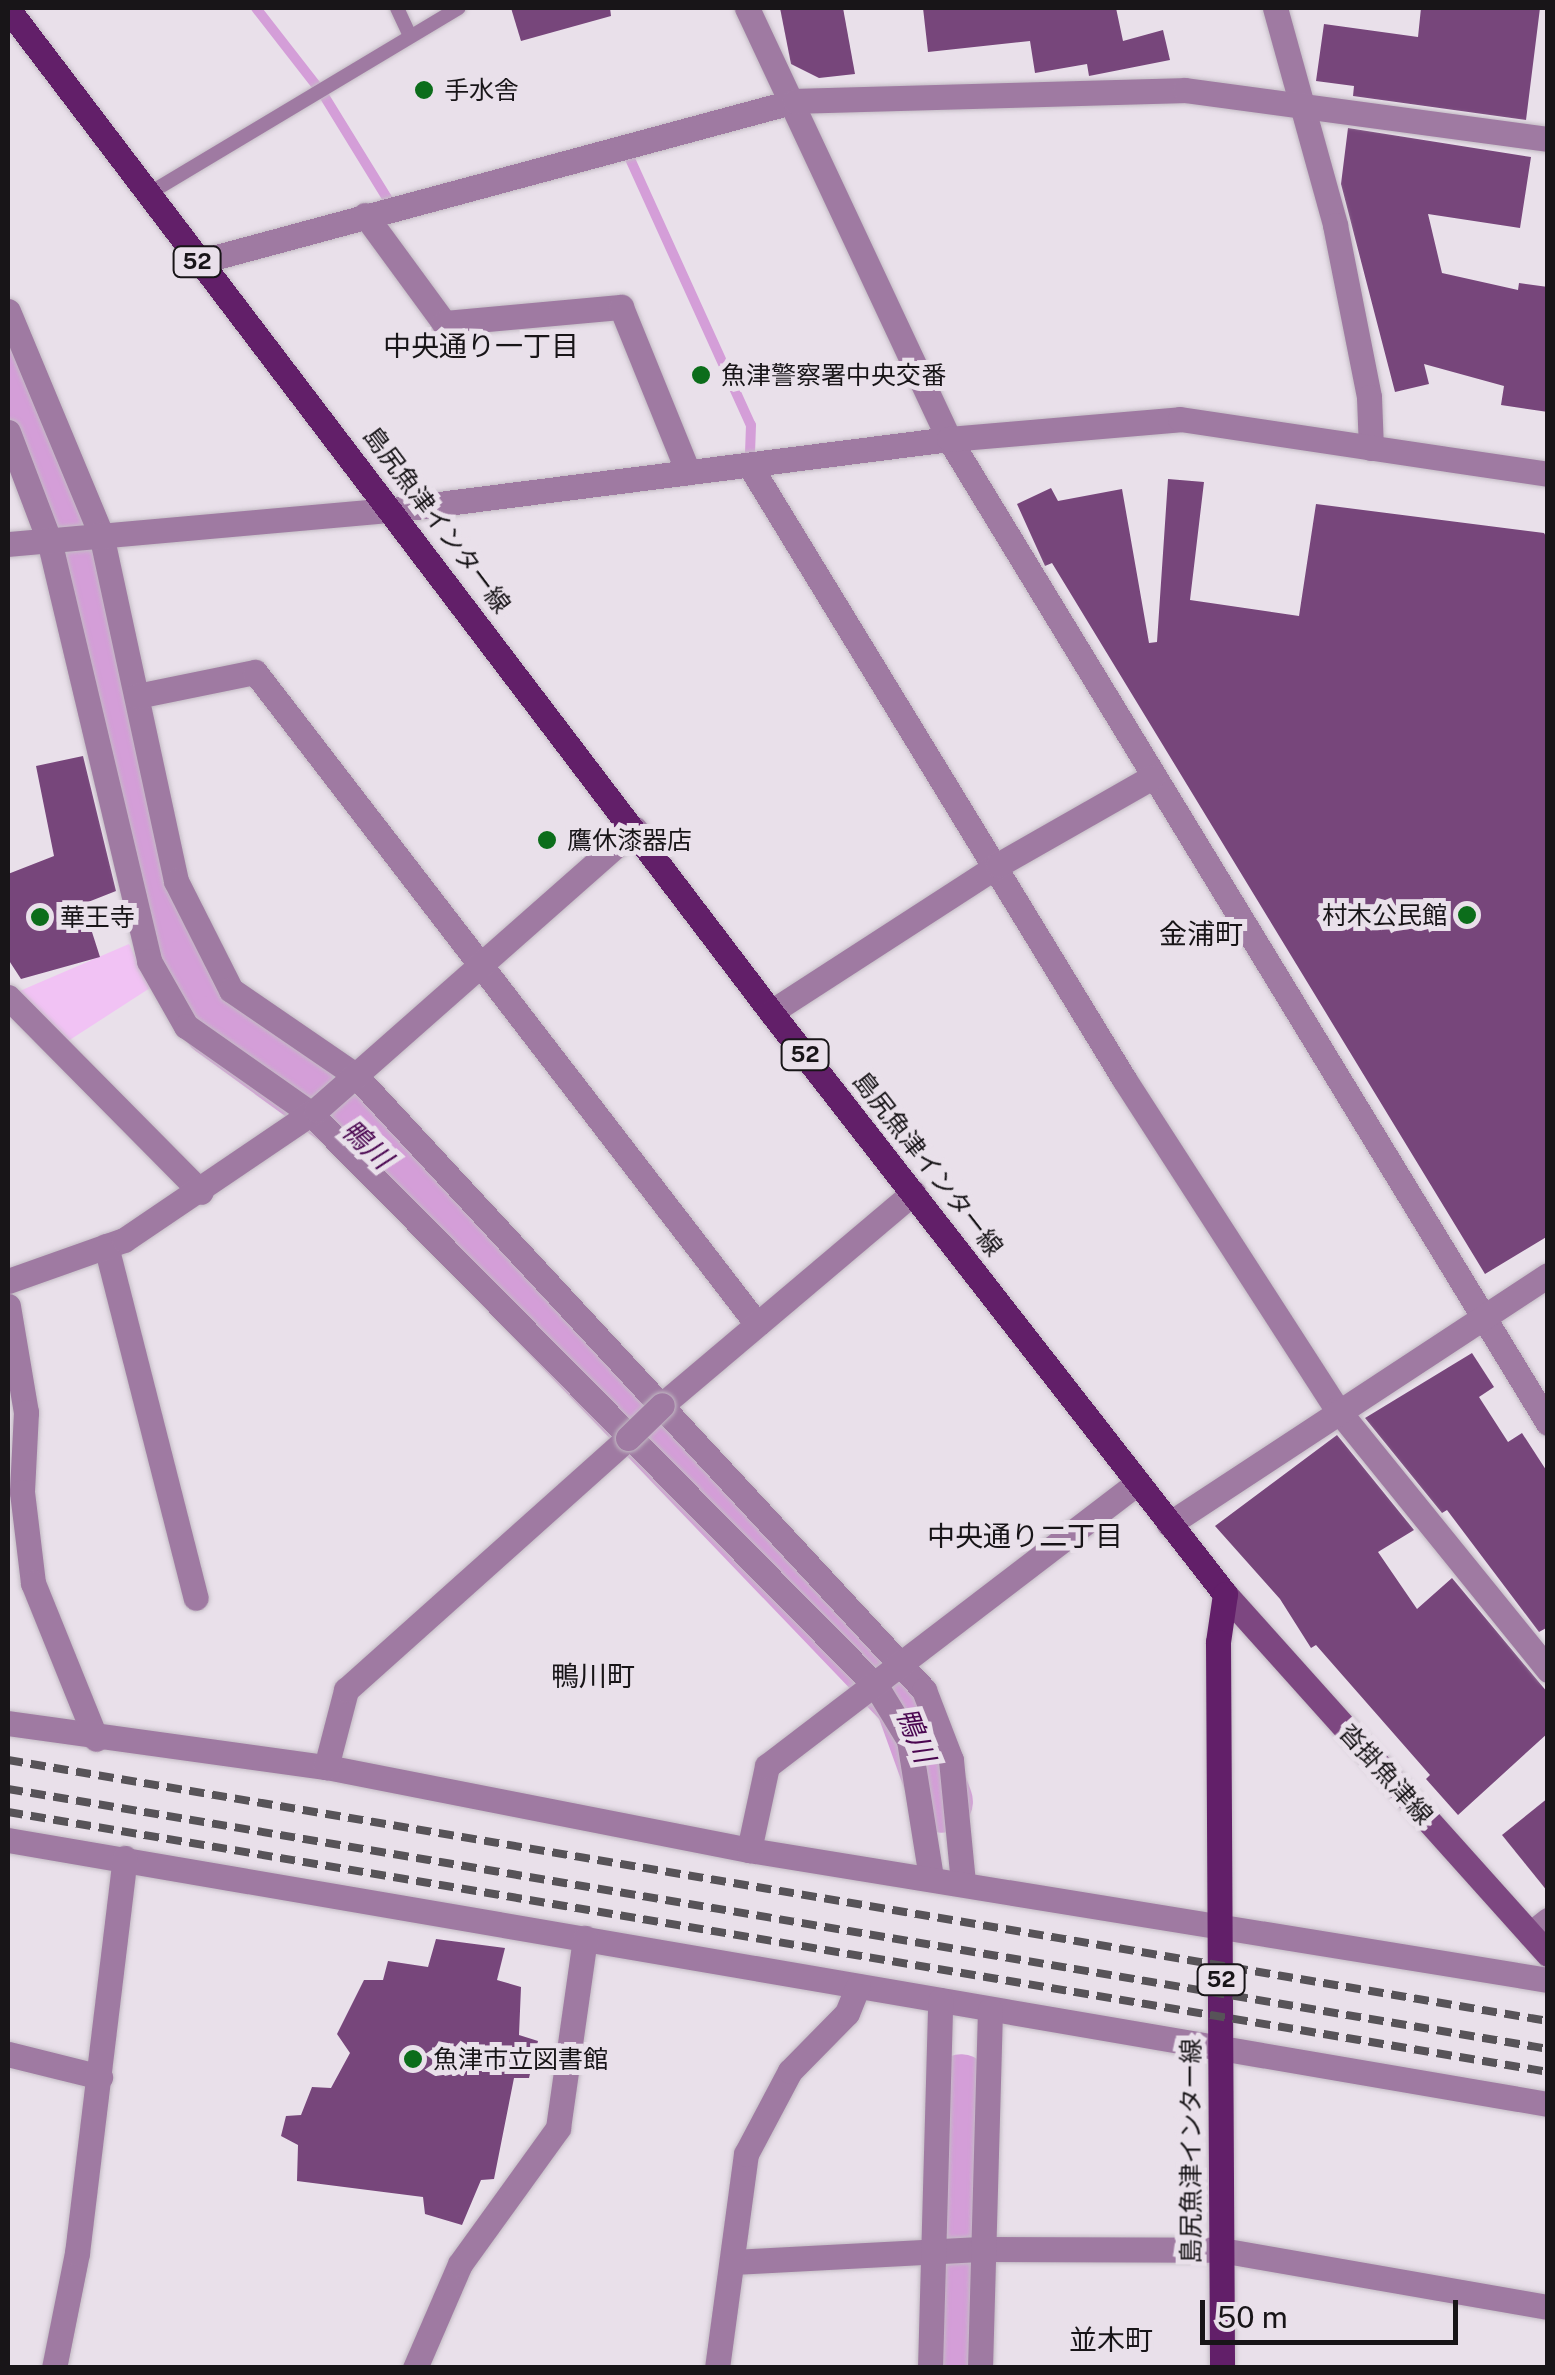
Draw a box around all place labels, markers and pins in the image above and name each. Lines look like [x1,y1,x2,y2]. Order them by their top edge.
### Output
place label: 手水舎 [444,75,519,105]
marker: 手水舎 [413,79,435,101]
place label: 魚津警察署中央交番 [721,360,946,390]
marker: 魚津警察署中央交番 [690,364,712,386]
place label: 鷹休漆器店 [567,825,692,855]
marker: 鷹休漆器店 [536,829,558,851]
place label: 村木公民館 [1322,900,1447,930]
place label: 華王寺 [60,902,135,932]
marker: 村木公民館 [1456,904,1478,926]
marker: 華王寺 [29,906,51,928]
place label: 魚津市立図書館 [433,2044,608,2074]
marker: 魚津市立図書館 [402,2048,424,2070]

